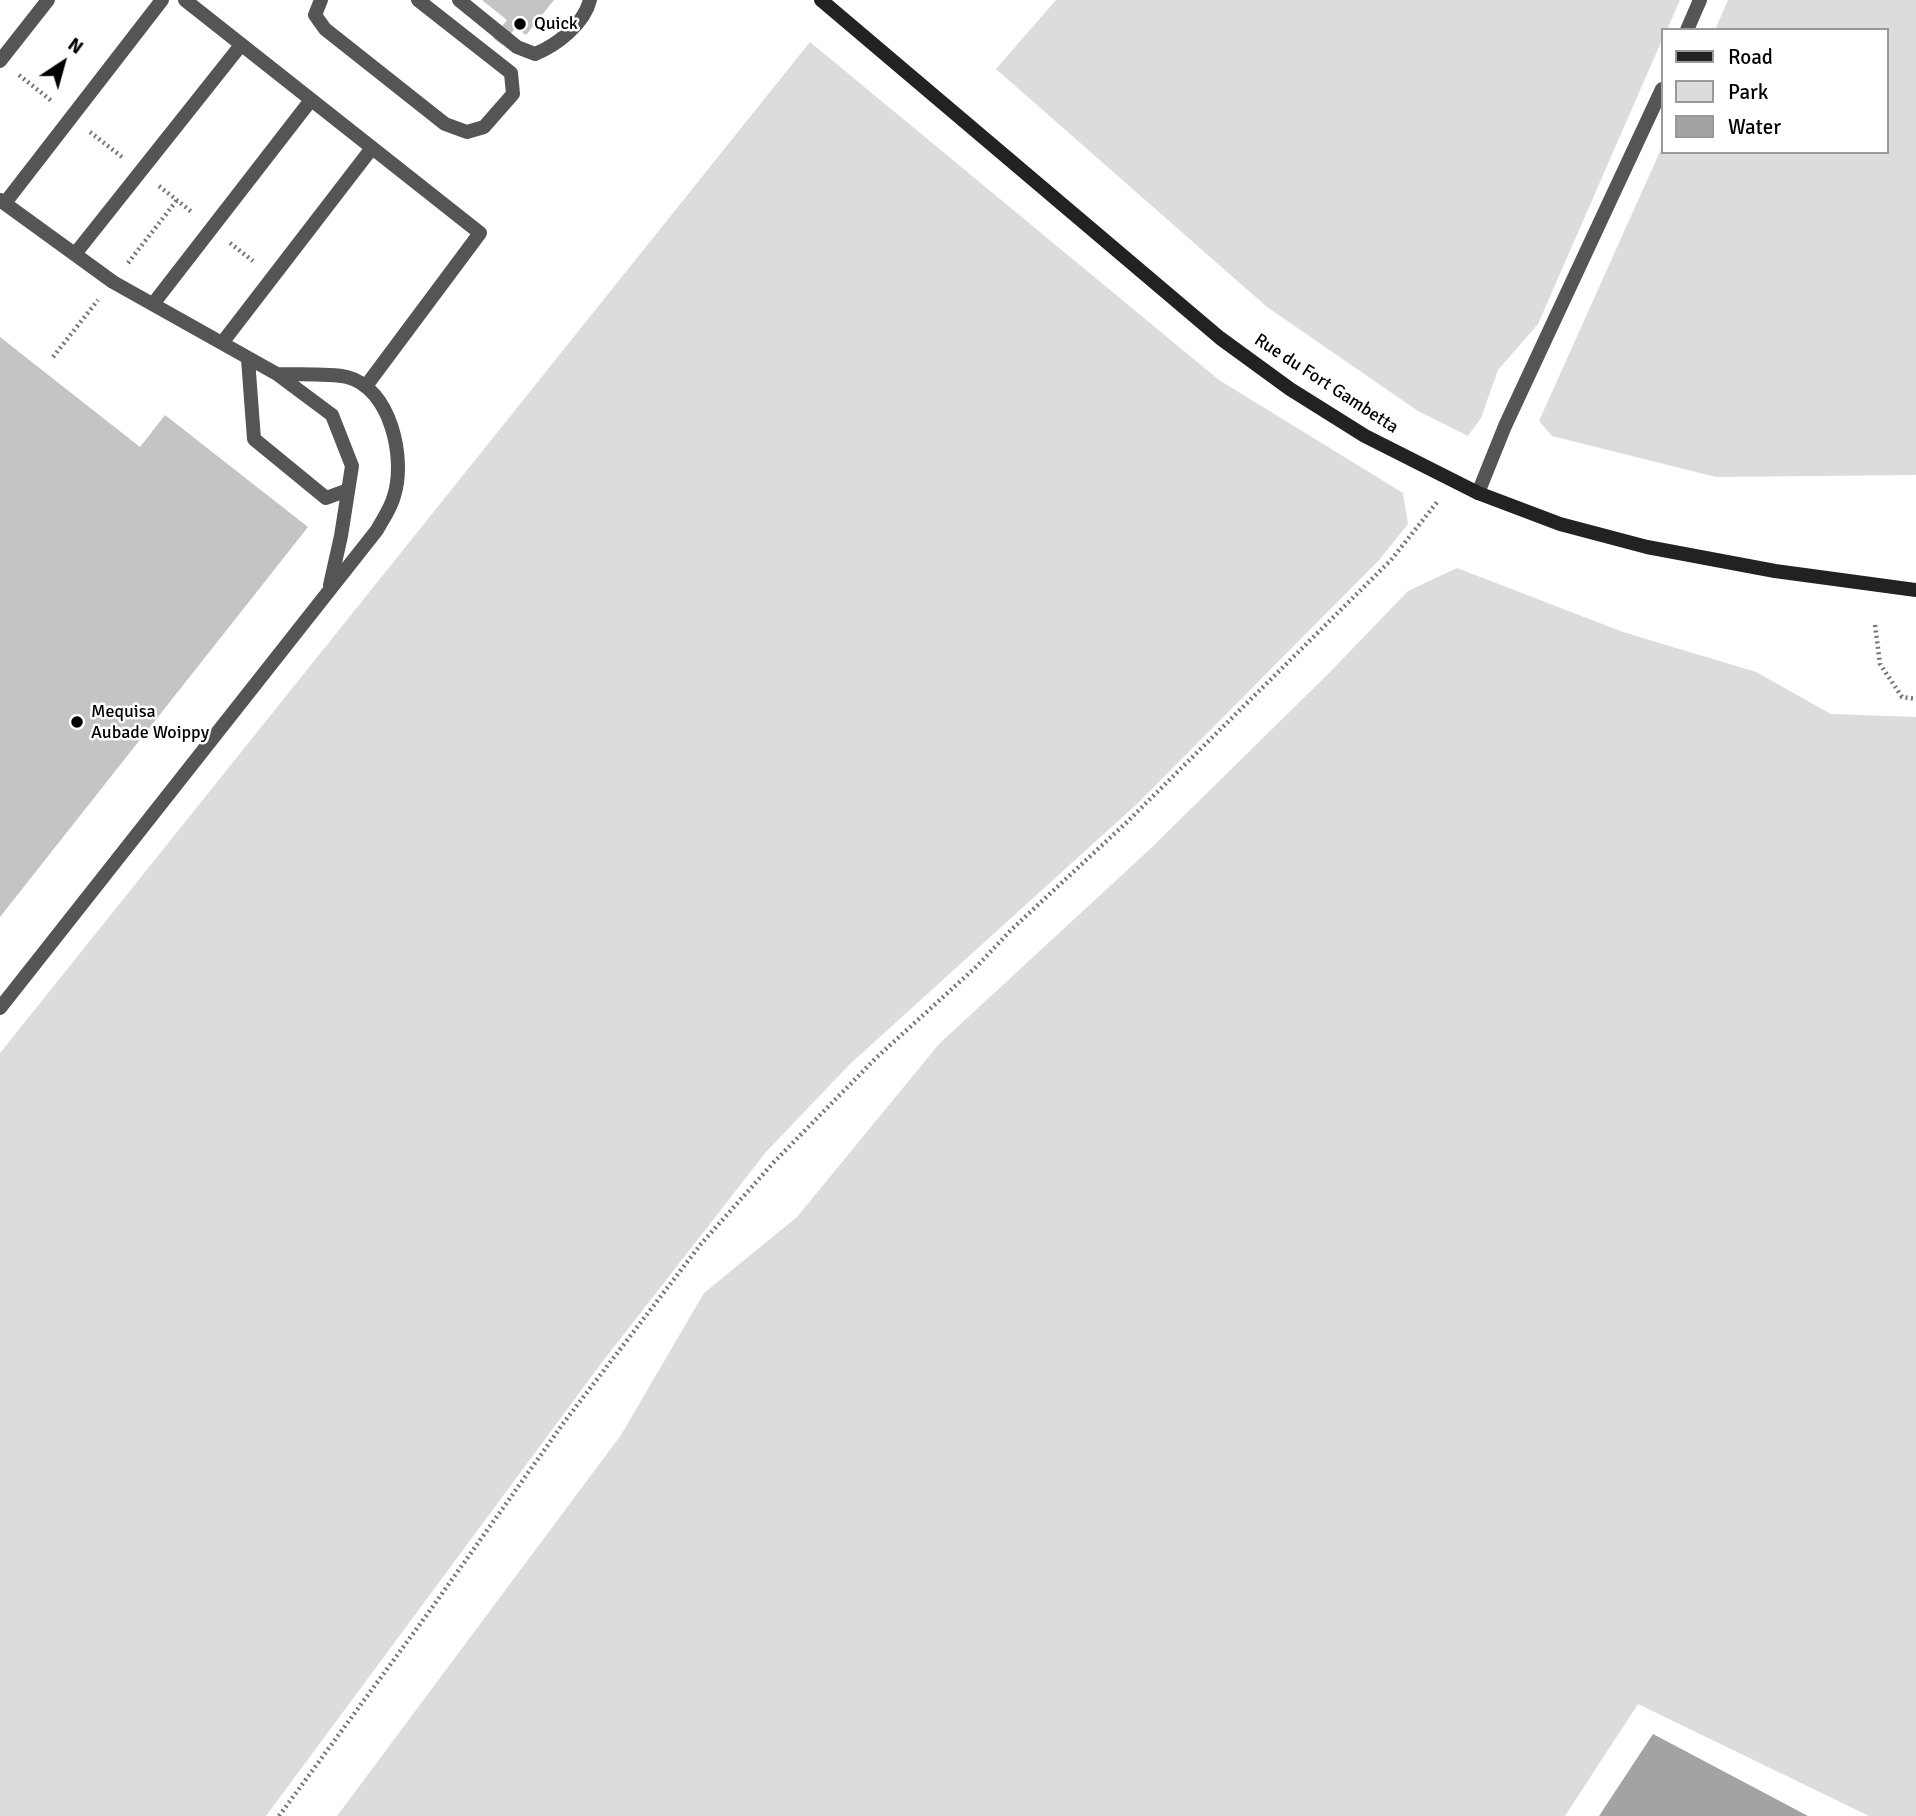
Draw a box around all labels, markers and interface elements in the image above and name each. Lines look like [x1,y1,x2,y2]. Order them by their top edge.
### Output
place label: Quick [534,13,578,35]
marker: Quick [512,16,528,32]
north arrow [28,28,98,98]
legend [1660,28,1888,154]
text: N [63,32,88,60]
text: Road [1728,44,1773,70]
text: Park [1728,79,1768,105]
text: Water [1728,114,1781,140]
street label: Rue du Fort Gambetta [1250,329,1402,439]
place label: Mequisa Aubade Woippy [91,701,209,744]
marker: Mequisa Aubade Woippy [69,714,85,730]

